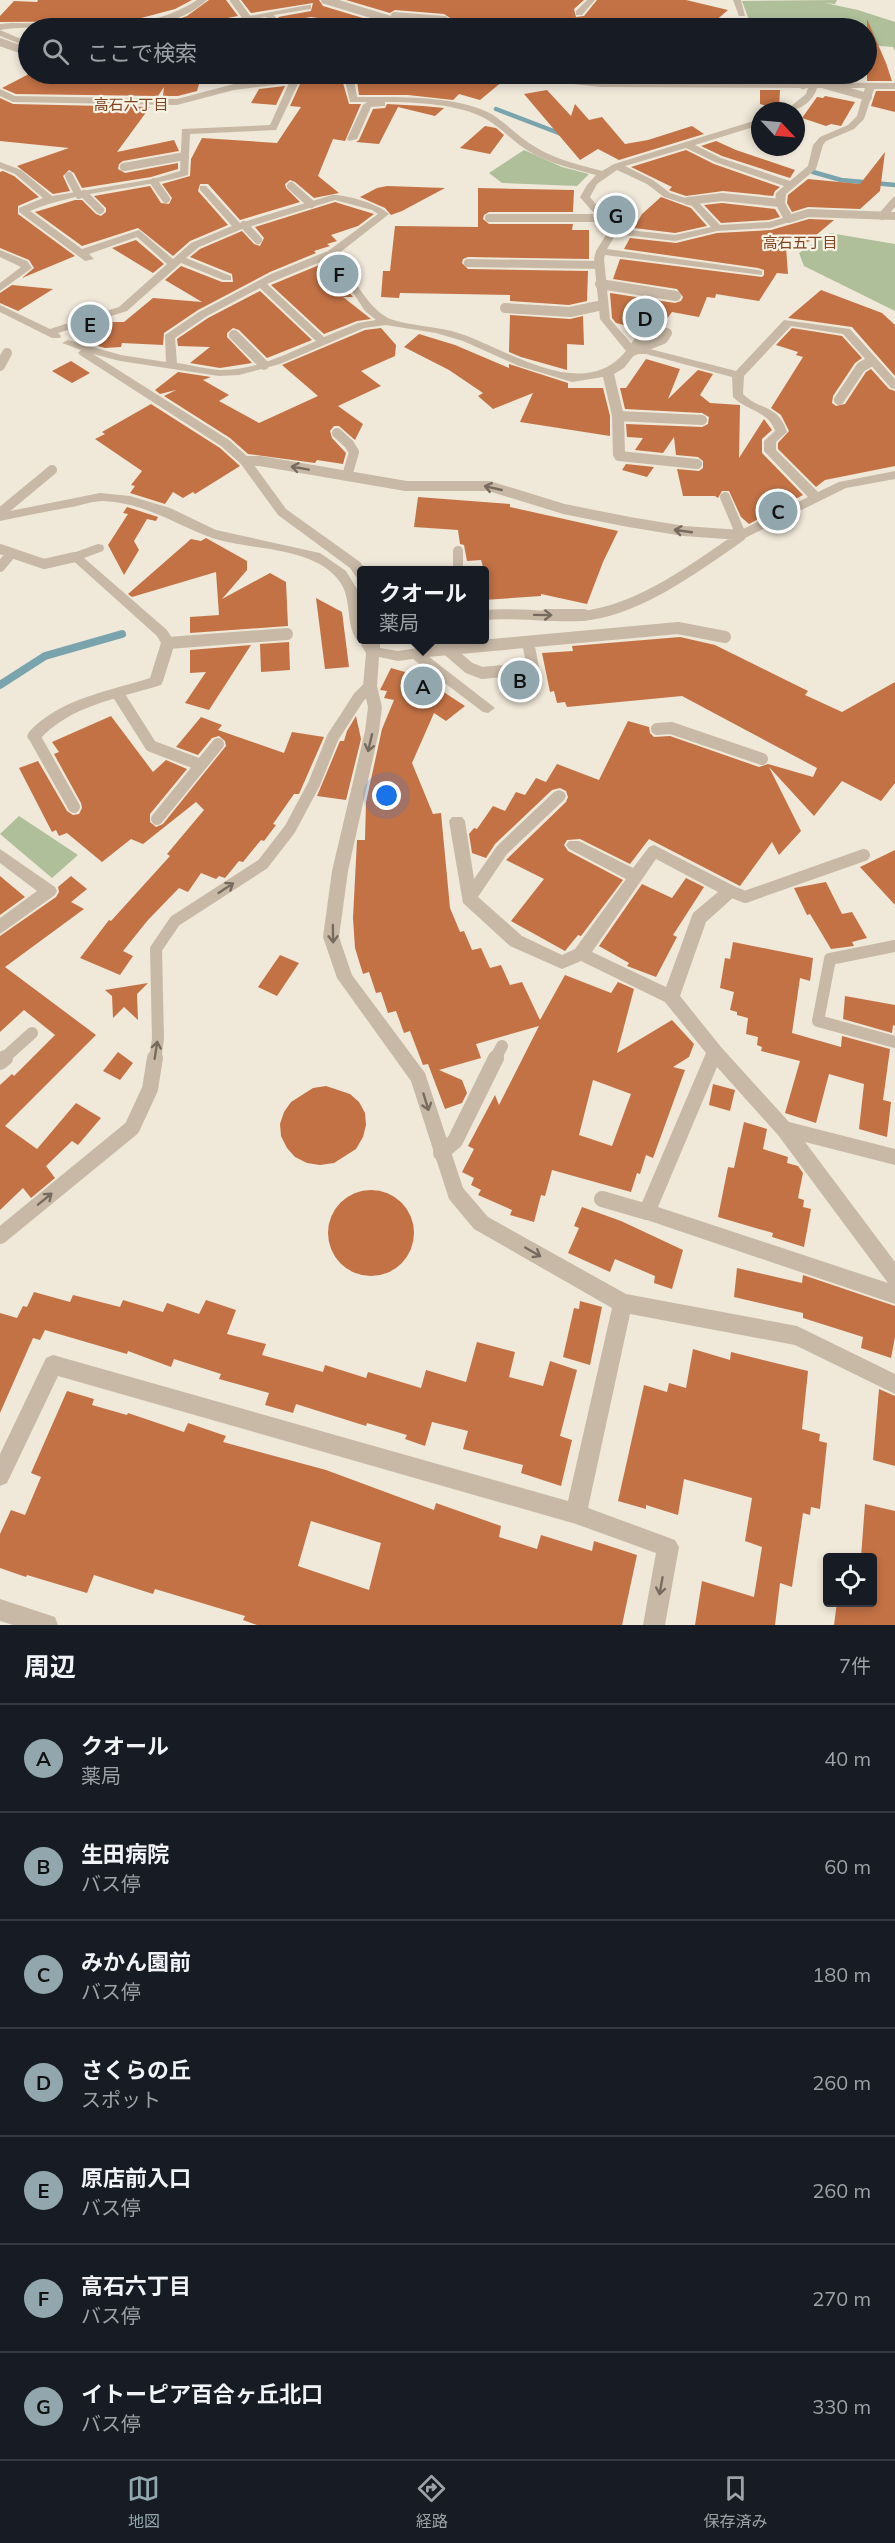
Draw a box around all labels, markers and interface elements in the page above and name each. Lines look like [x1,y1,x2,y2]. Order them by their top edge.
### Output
search box [18,18,877,84]
icon: search [39,35,72,68]
text: ここで検索 [87,39,197,67]
district label: 高石六丁目 [93,95,169,114]
north arrow [751,102,805,156]
pin: G [596,192,636,238]
district label: 高石五丁目 [762,233,838,252]
pin: F [320,252,358,296]
pin: D [626,296,664,340]
pin: E [70,302,110,346]
one-way arrow [291,463,311,474]
one-way arrow [484,482,504,493]
pin: C [758,488,798,534]
one-way arrow [674,525,694,536]
popup [357,566,489,644]
text: クオール [379,579,467,607]
one-way arrow [532,609,552,621]
text: 薬局 [379,610,419,635]
pin: B [500,658,540,702]
pin: A [404,664,442,708]
one-way arrow [363,734,375,753]
your location [372,781,401,810]
one-way arrow [217,882,234,894]
one-way arrow [328,924,339,943]
one-way arrow [151,1040,162,1060]
one-way arrow [421,1092,432,1111]
one-way arrow [37,1193,53,1206]
one-way arrow [524,1246,541,1258]
map controls [823,1553,877,1607]
button: locate [823,1553,877,1607]
one-way arrow [655,1576,666,1596]
text: 周辺 [24,1650,76,1683]
text: 7件 [839,1653,871,1678]
text: クオール [81,1732,169,1760]
text: A [36,1746,51,1771]
text: 40 m [824,1746,871,1771]
text: 薬局 [81,1763,121,1788]
text: 生田病院 [81,1840,169,1868]
text: B [37,1854,50,1879]
text: 60 m [824,1854,871,1879]
text: バス停 [81,1871,141,1896]
text: みかん園前 [81,1948,191,1976]
text: C [37,1962,50,1987]
text: 180 m [812,1962,871,1987]
text: バス停 [81,1979,141,2004]
text: さくらの丘 [81,2056,191,2084]
text: D [36,2070,51,2095]
text: 260 m [812,2070,871,2095]
text: スポット [81,2087,161,2112]
text: 原店前入口 [81,2164,191,2192]
text: E [38,2178,49,2203]
text: 260 m [812,2178,871,2203]
text: バス停 [81,2195,141,2220]
text: 高石六丁目 [81,2272,191,2300]
text: F [38,2286,49,2311]
text: 270 m [812,2286,871,2311]
text: バス停 [81,2303,141,2328]
text: イトーピア百合ヶ丘北口 [81,2380,323,2408]
text: G [36,2394,51,2419]
text: 330 m [812,2394,871,2419]
text: バス停 [81,2411,141,2436]
tab: 地図 [127,2472,160,2532]
tab: 経路 [415,2472,448,2532]
tab: 保存済み [703,2472,767,2532]

